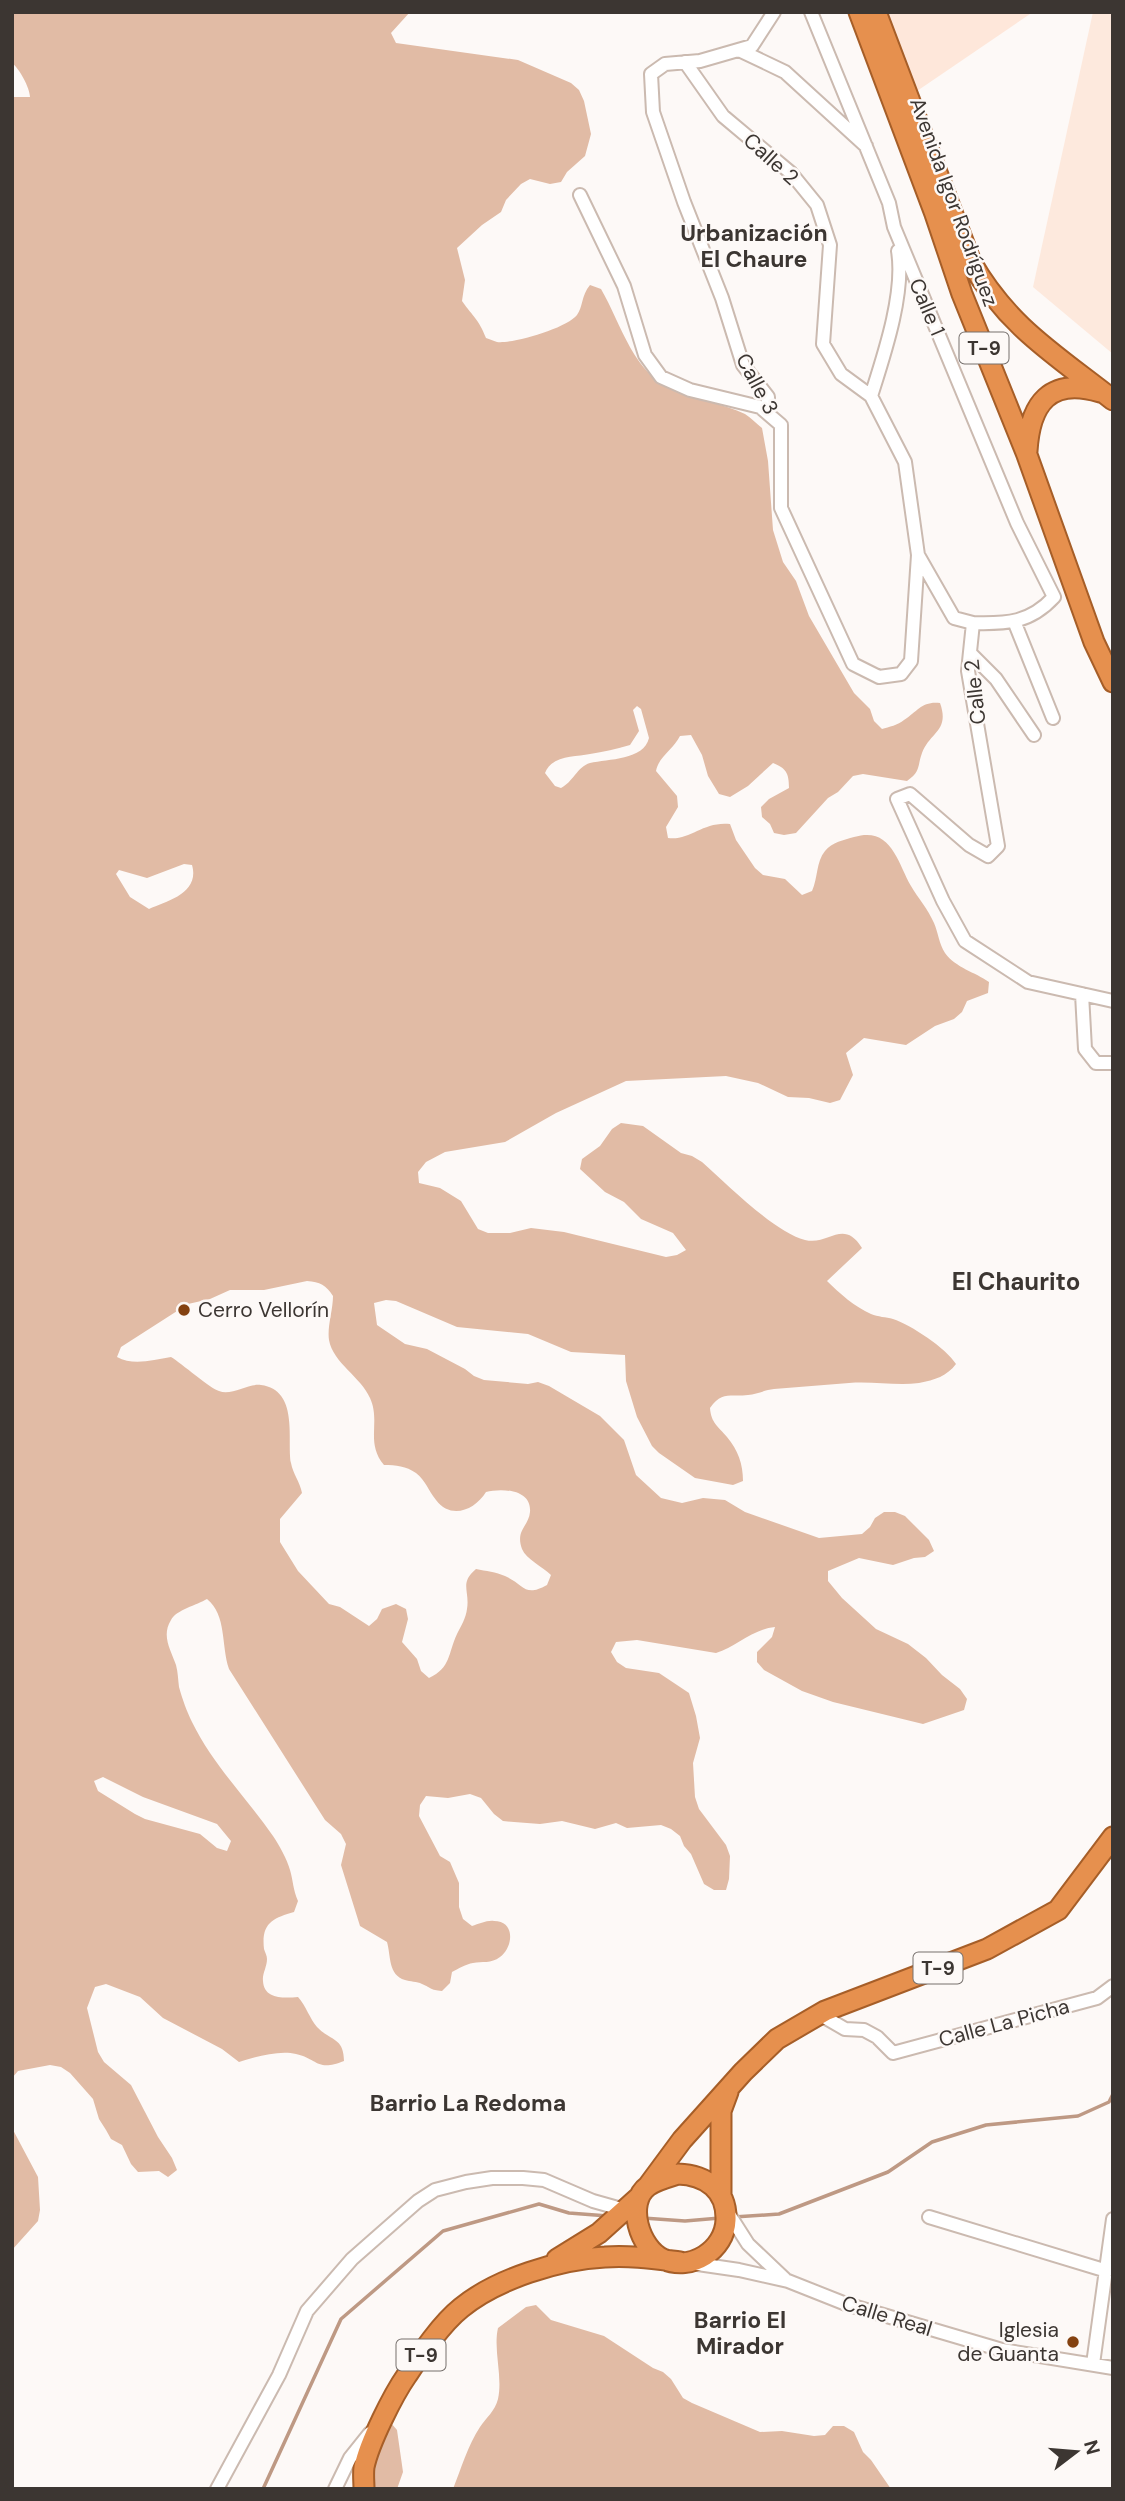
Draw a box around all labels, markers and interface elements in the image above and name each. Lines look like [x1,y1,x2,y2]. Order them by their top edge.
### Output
street label: Avenida Igor Rodríguez [903,94,1005,310]
street label: Calle 2 [737,127,805,191]
district label: Urbanización El Chaure [680,218,828,274]
street label: Calle 1 [902,274,952,340]
road number: T-9 [960,332,1009,364]
street label: Calle 3 [729,348,785,420]
street label: Calle 2 [958,658,992,726]
district label: El Chaurito [952,1266,1080,1297]
place label: Cerro Vellorín [198,1296,329,1324]
marker: Cerro Vellorín [176,1302,192,1318]
road number: T-9 [914,1952,962,1984]
street label: Calle La Picha [936,1992,1072,2054]
district label: Barrio La Redoma [370,2088,566,2118]
street label: Calle Real [838,2289,936,2343]
district label: Barrio El Mirador [694,2305,786,2361]
place label: Iglesia de Guanta [957,2316,1059,2368]
marker: Iglesia de Guanta [1065,2334,1081,2350]
road number: T-9 [396,2340,446,2370]
north arrow [1041,2417,1111,2487]
text: N [1078,2437,1106,2458]

